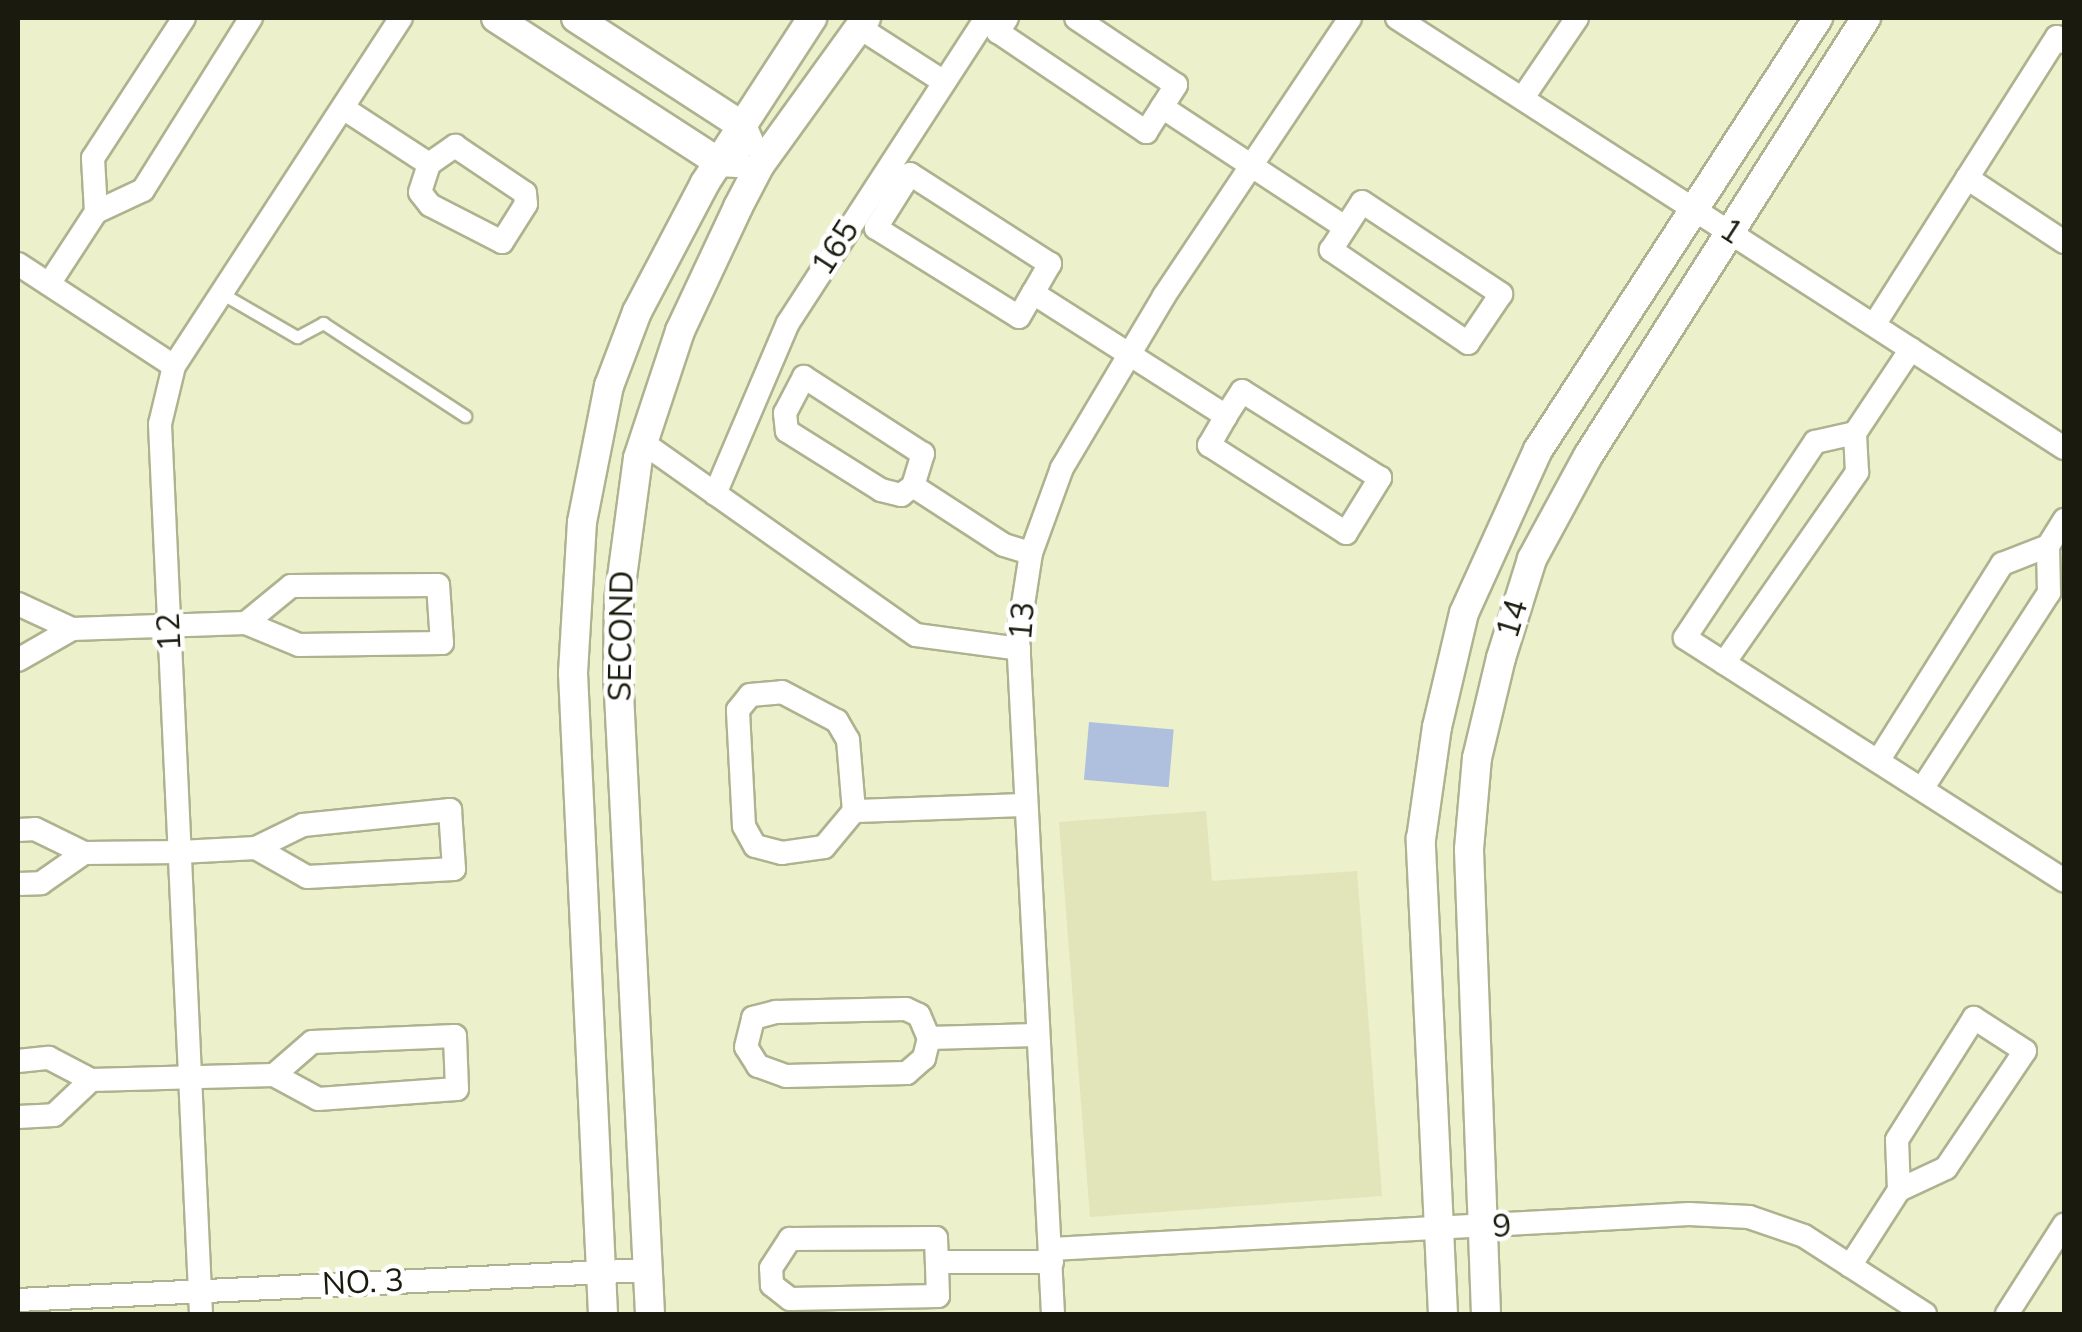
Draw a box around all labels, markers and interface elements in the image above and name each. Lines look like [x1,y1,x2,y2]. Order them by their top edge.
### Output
street label: 1 [1712,211,1750,253]
street label: 165 [804,213,868,283]
street label: SECOND [602,570,642,702]
street label: 14 [1489,595,1537,643]
street label: 13 [1002,600,1044,642]
street label: 12 [150,612,190,652]
street label: 9 [1491,1207,1513,1247]
street label: NO. 3 [321,1262,405,1304]

